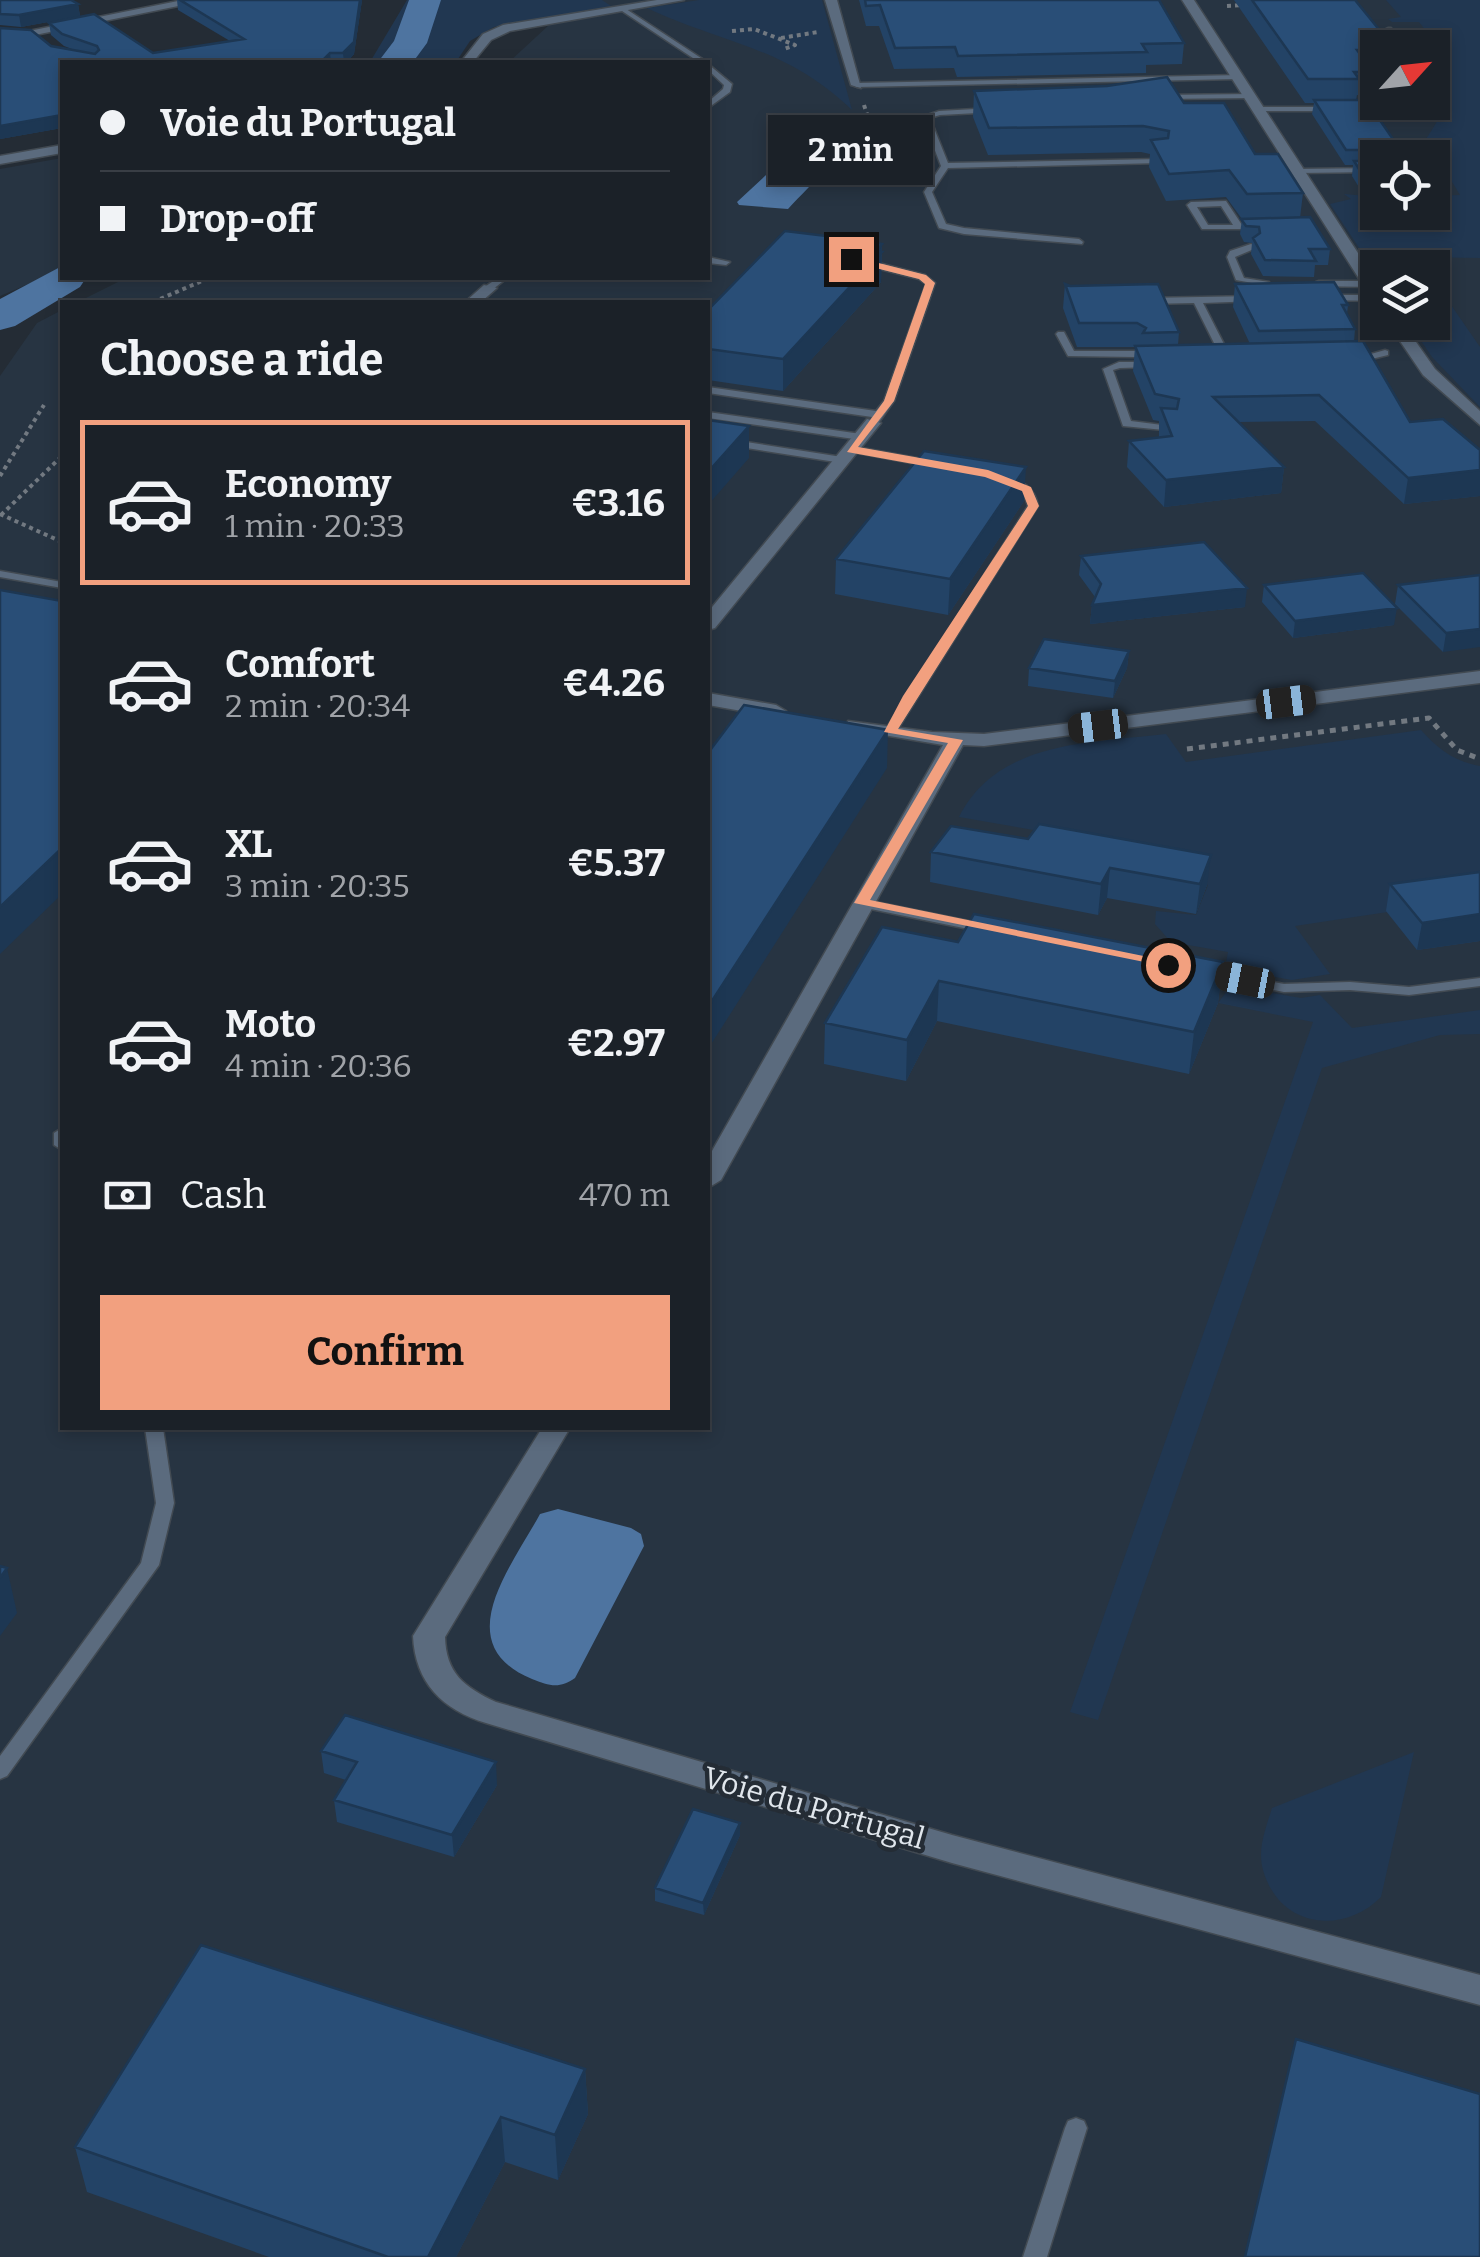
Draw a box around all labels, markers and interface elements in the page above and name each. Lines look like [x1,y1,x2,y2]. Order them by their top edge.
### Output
north arrow [1360,30,1450,120]
map controls [1360,30,1450,340]
text: Voie du Portugal [160,100,456,146]
callout: 2 min [768,114,934,184]
text: 2 min [808,131,893,169]
button: locate [1360,140,1450,230]
text: Drop-off [160,196,315,242]
route end [829,237,874,282]
button: layers [1360,250,1450,340]
text: Choose a ride [100,333,383,387]
icon: car [105,458,195,548]
text: Economy [225,461,391,507]
text: €3.16 [571,480,665,526]
text: 1 min · 20:33 [225,507,405,545]
icon: car [105,638,195,728]
text: Comfort [225,641,375,687]
text: €4.26 [563,660,665,706]
car [1254,683,1318,721]
text: 2 min · 20:34 [225,687,410,725]
car [1066,707,1130,745]
icon: car [105,818,195,908]
text: XL [225,821,272,867]
text: €5.37 [567,840,665,886]
text: 3 min · 20:35 [225,867,410,905]
route start [1146,943,1191,988]
car [1213,960,1277,1000]
icon: car [105,998,195,1088]
text: Moto [225,1001,316,1047]
text: €2.97 [567,1020,665,1066]
text: 4 min · 20:36 [225,1047,412,1085]
icon: cash [100,1168,155,1223]
text: Cash [180,1172,266,1218]
text: 470 m [579,1176,670,1214]
button: Confirm [100,1295,670,1410]
street label: Voie du Portugal [699,1759,929,1857]

